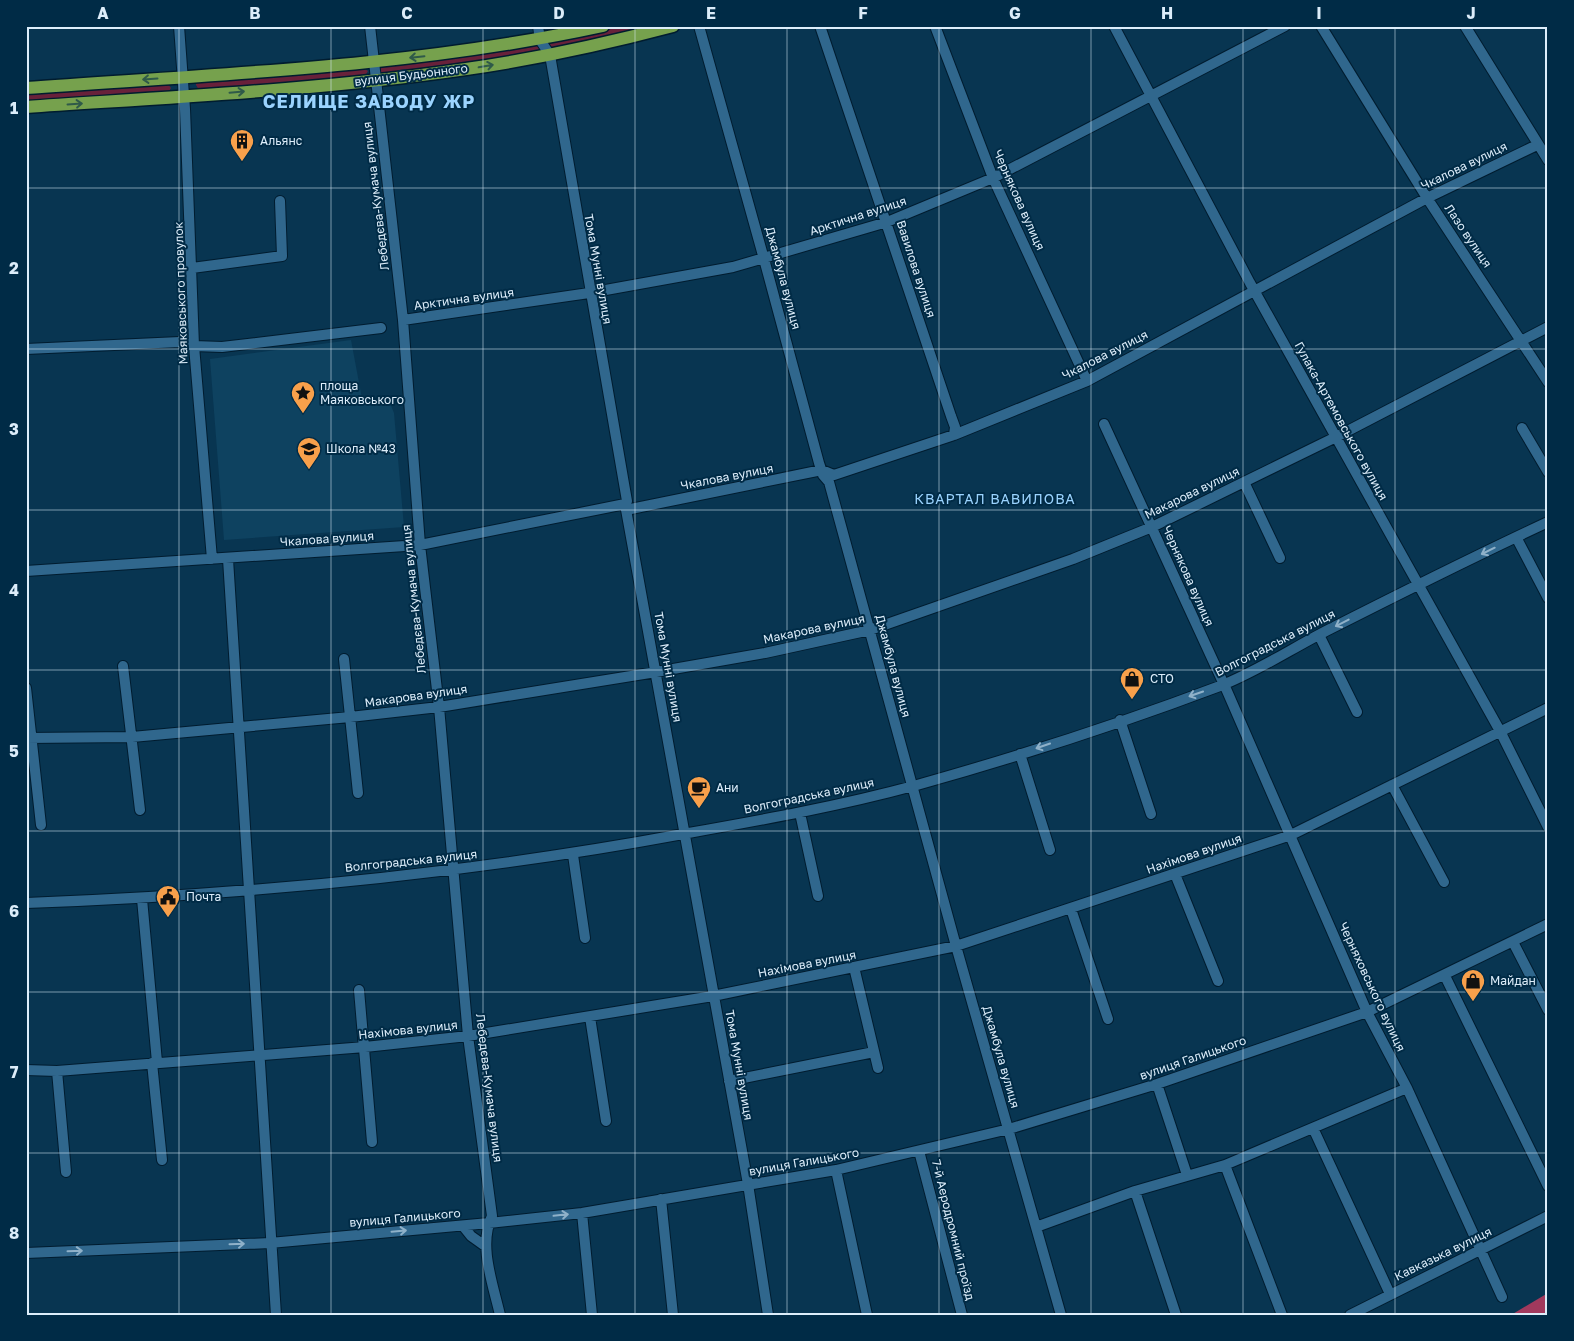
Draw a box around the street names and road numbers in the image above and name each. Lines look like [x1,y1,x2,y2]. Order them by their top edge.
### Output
street label: вулиця Будьонного [353,60,468,89]
street label: Лебедєва-Кумача вулиця [359,121,392,271]
street label: Чкалова вулиця [1418,138,1509,193]
street label: Чернякова вулиця [990,147,1048,253]
street label: Арктична вулиця [807,193,908,238]
street label: Лазо вулиця [1442,201,1495,270]
street label: Тома Мунні вулиця [581,213,616,325]
street label: Вавилова вулиця [894,218,939,319]
street label: Маяковського провулок [171,221,190,365]
street label: Джамбула вулиця [763,225,804,331]
street label: Арктична вулиця [413,284,515,313]
street label: Чкалова вулиця [1059,326,1150,383]
street label: Гулака-Артемовського вулиця [1292,339,1391,503]
street label: Чкалова вулиця [679,460,775,493]
street label: Макарова вулиця [1142,463,1242,522]
street label: Чернякова вулиця [1159,523,1217,629]
street label: Лебедєва-Кумача вулиця [398,524,429,674]
street label: Чкалова вулиця [279,528,374,549]
street label: Волгоградська вулиця [1212,606,1337,679]
street label: Макарова вулиця [762,610,866,647]
street label: Тома Мунні вулиця [651,611,686,723]
street label: Джамбула вулиця [873,613,914,719]
street label: Макарова вулиця [364,681,468,710]
street label: Волгоградська вулиця [742,774,875,817]
street label: Нахімова вулиця [1144,830,1244,877]
street label: Волгоградська вулиця [344,846,478,875]
street label: Черняховського вулиця [1336,920,1409,1054]
street label: Нахімова вулиця [756,947,857,980]
street label: Джамбула вулиця [980,1004,1023,1110]
street label: Тома Мунні вулиця [722,1009,757,1121]
street label: Лебедєва-Кумача вулиця [473,1013,506,1163]
street label: Нахімова вулиця [357,1017,458,1042]
street label: вулиця Галицького [1138,1032,1248,1083]
street label: вулиця Галицького [748,1144,860,1179]
street label: 7-й Аеродромний проїзд [929,1158,978,1302]
street label: вулиця Галицького [349,1205,461,1230]
street label: Кавказька вулиця [1392,1224,1494,1284]

